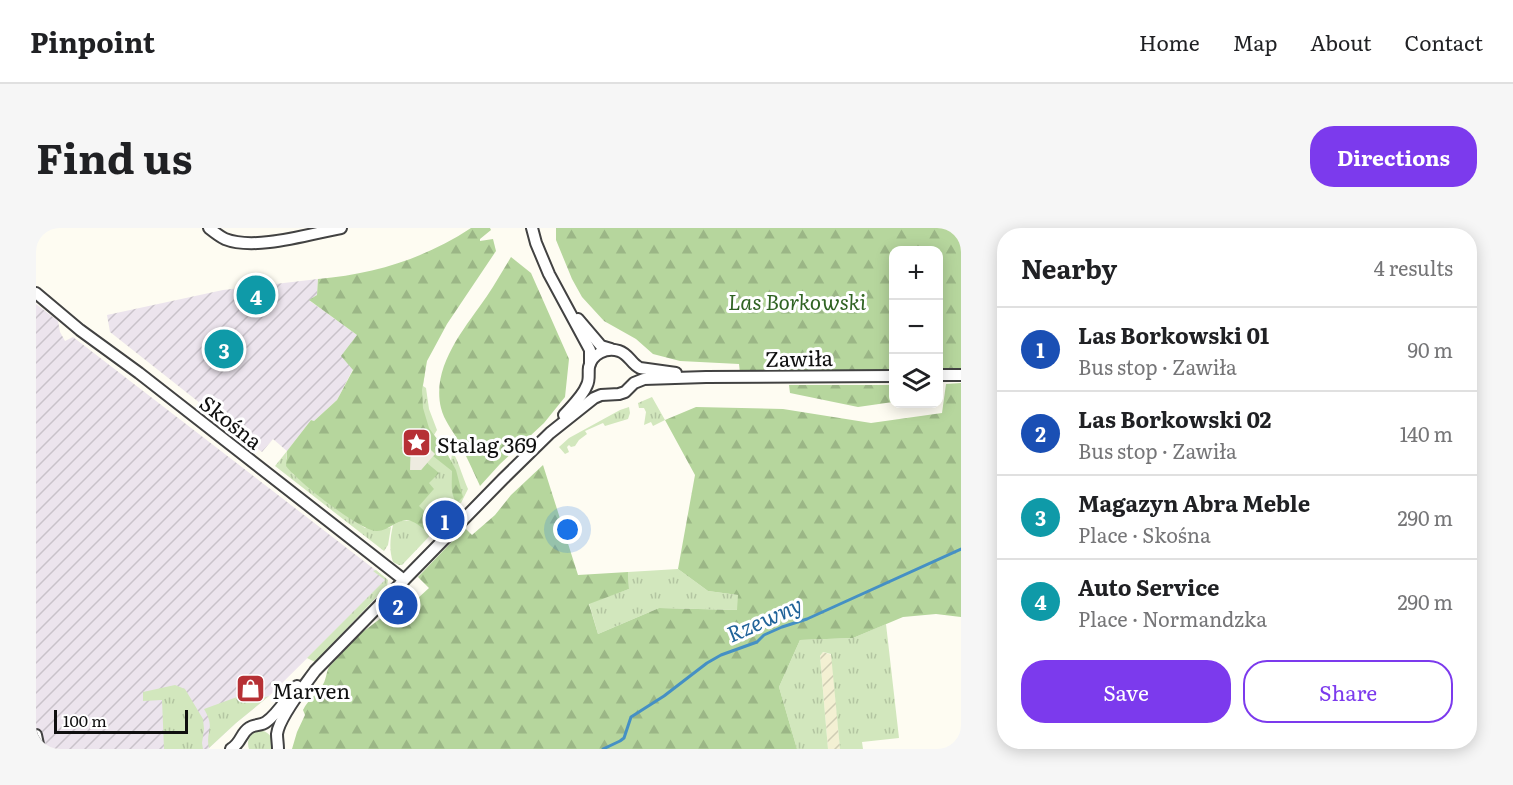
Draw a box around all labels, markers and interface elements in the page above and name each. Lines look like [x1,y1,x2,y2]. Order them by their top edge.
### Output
text: Pinpoint [30,20,155,62]
text: Home [1139,26,1200,57]
text: Map [1233,26,1277,57]
text: About [1310,26,1372,57]
text: Contact [1405,26,1483,57]
text: Find us [36,125,193,187]
button: Directions [1310,126,1477,187]
map controls [889,246,943,408]
button: + [889,246,943,300]
text: Nearby [1021,248,1117,287]
text: 4 results [1374,252,1453,282]
pin: 4 [236,272,276,318]
park label: Las Borkowski [728,285,867,316]
button: − [889,300,943,354]
text: Las Borkowski 01 [1078,318,1269,351]
pin: 3 [204,326,243,372]
text: 1 [1036,334,1045,364]
text: 90 m [1408,334,1453,364]
street label: Zawiła [765,341,834,373]
text: Bus stop · Zawiła [1078,351,1237,381]
button: layers [889,354,943,408]
street label: Skośna [194,387,270,456]
text: Las Borkowski 02 [1078,402,1271,435]
text: 2 [1035,418,1046,448]
text: 140 m [1400,418,1453,448]
place icon: Stalag 369 [400,427,432,459]
place label: Stalag 369 [437,428,537,459]
text: Bus stop · Zawiła [1078,435,1237,465]
text: Magazyn Abra Meble [1078,486,1310,519]
pin: 1 [426,498,464,542]
text: 3 [1035,502,1046,532]
text: 290 m [1397,502,1453,532]
your location [553,515,582,544]
text: Place · Skośna [1078,519,1211,549]
text: Auto Service [1078,570,1220,603]
pin: 2 [378,582,418,628]
text: 4 [1034,586,1047,616]
text: 290 m [1397,586,1453,616]
water label: Rzewny [721,587,807,649]
text: Place · Normandzka [1078,603,1267,633]
button: Save [1021,660,1231,723]
button: Share [1243,660,1453,723]
shop icon: Marven [235,673,267,705]
place label: Marven [272,674,350,705]
scale bar [54,707,188,735]
text: 100 m [63,708,107,732]

